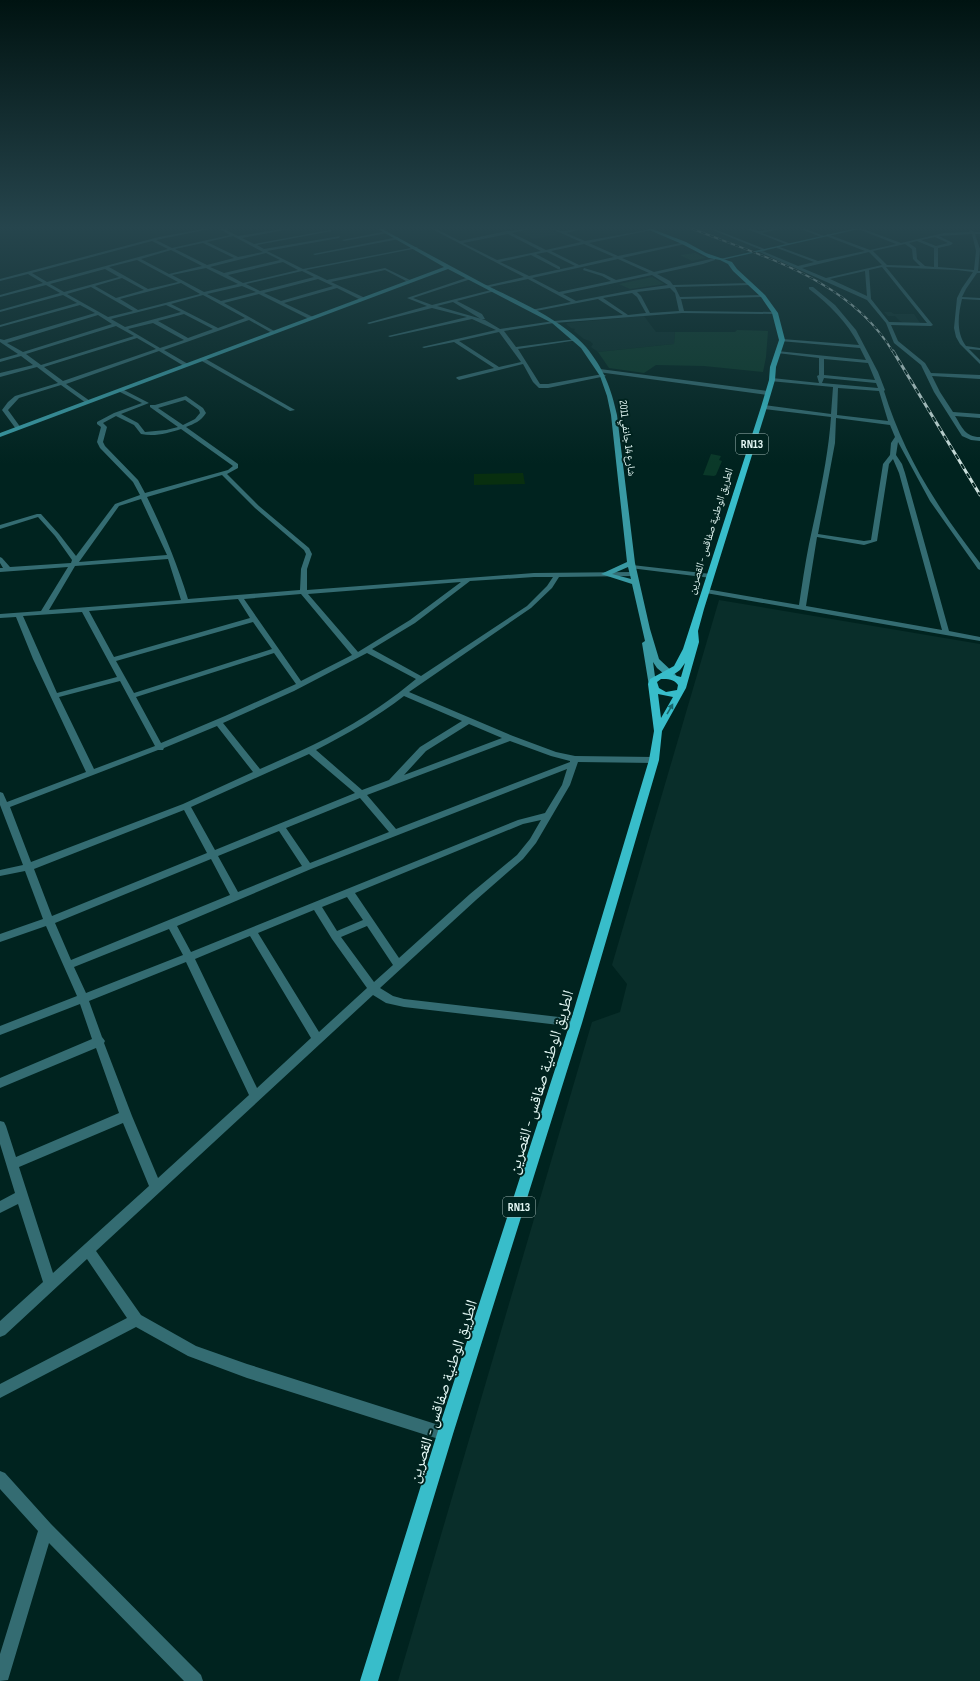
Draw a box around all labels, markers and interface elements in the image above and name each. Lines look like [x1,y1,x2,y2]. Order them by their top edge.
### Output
street label: شارع 14 جانفي 2011 [615,399,639,477]
road number: RN13 [736,434,768,454]
street label: الطريق الوطنية صفاقس - القصرين [685,466,736,596]
one-way arrow [667,703,673,715]
street label: الطريق الوطنية صفاقس - القصرين [504,988,579,1177]
road number: RN13 [503,1197,535,1217]
street label: الطريق الوطنية صفاقس - القصرين [405,1297,482,1485]

